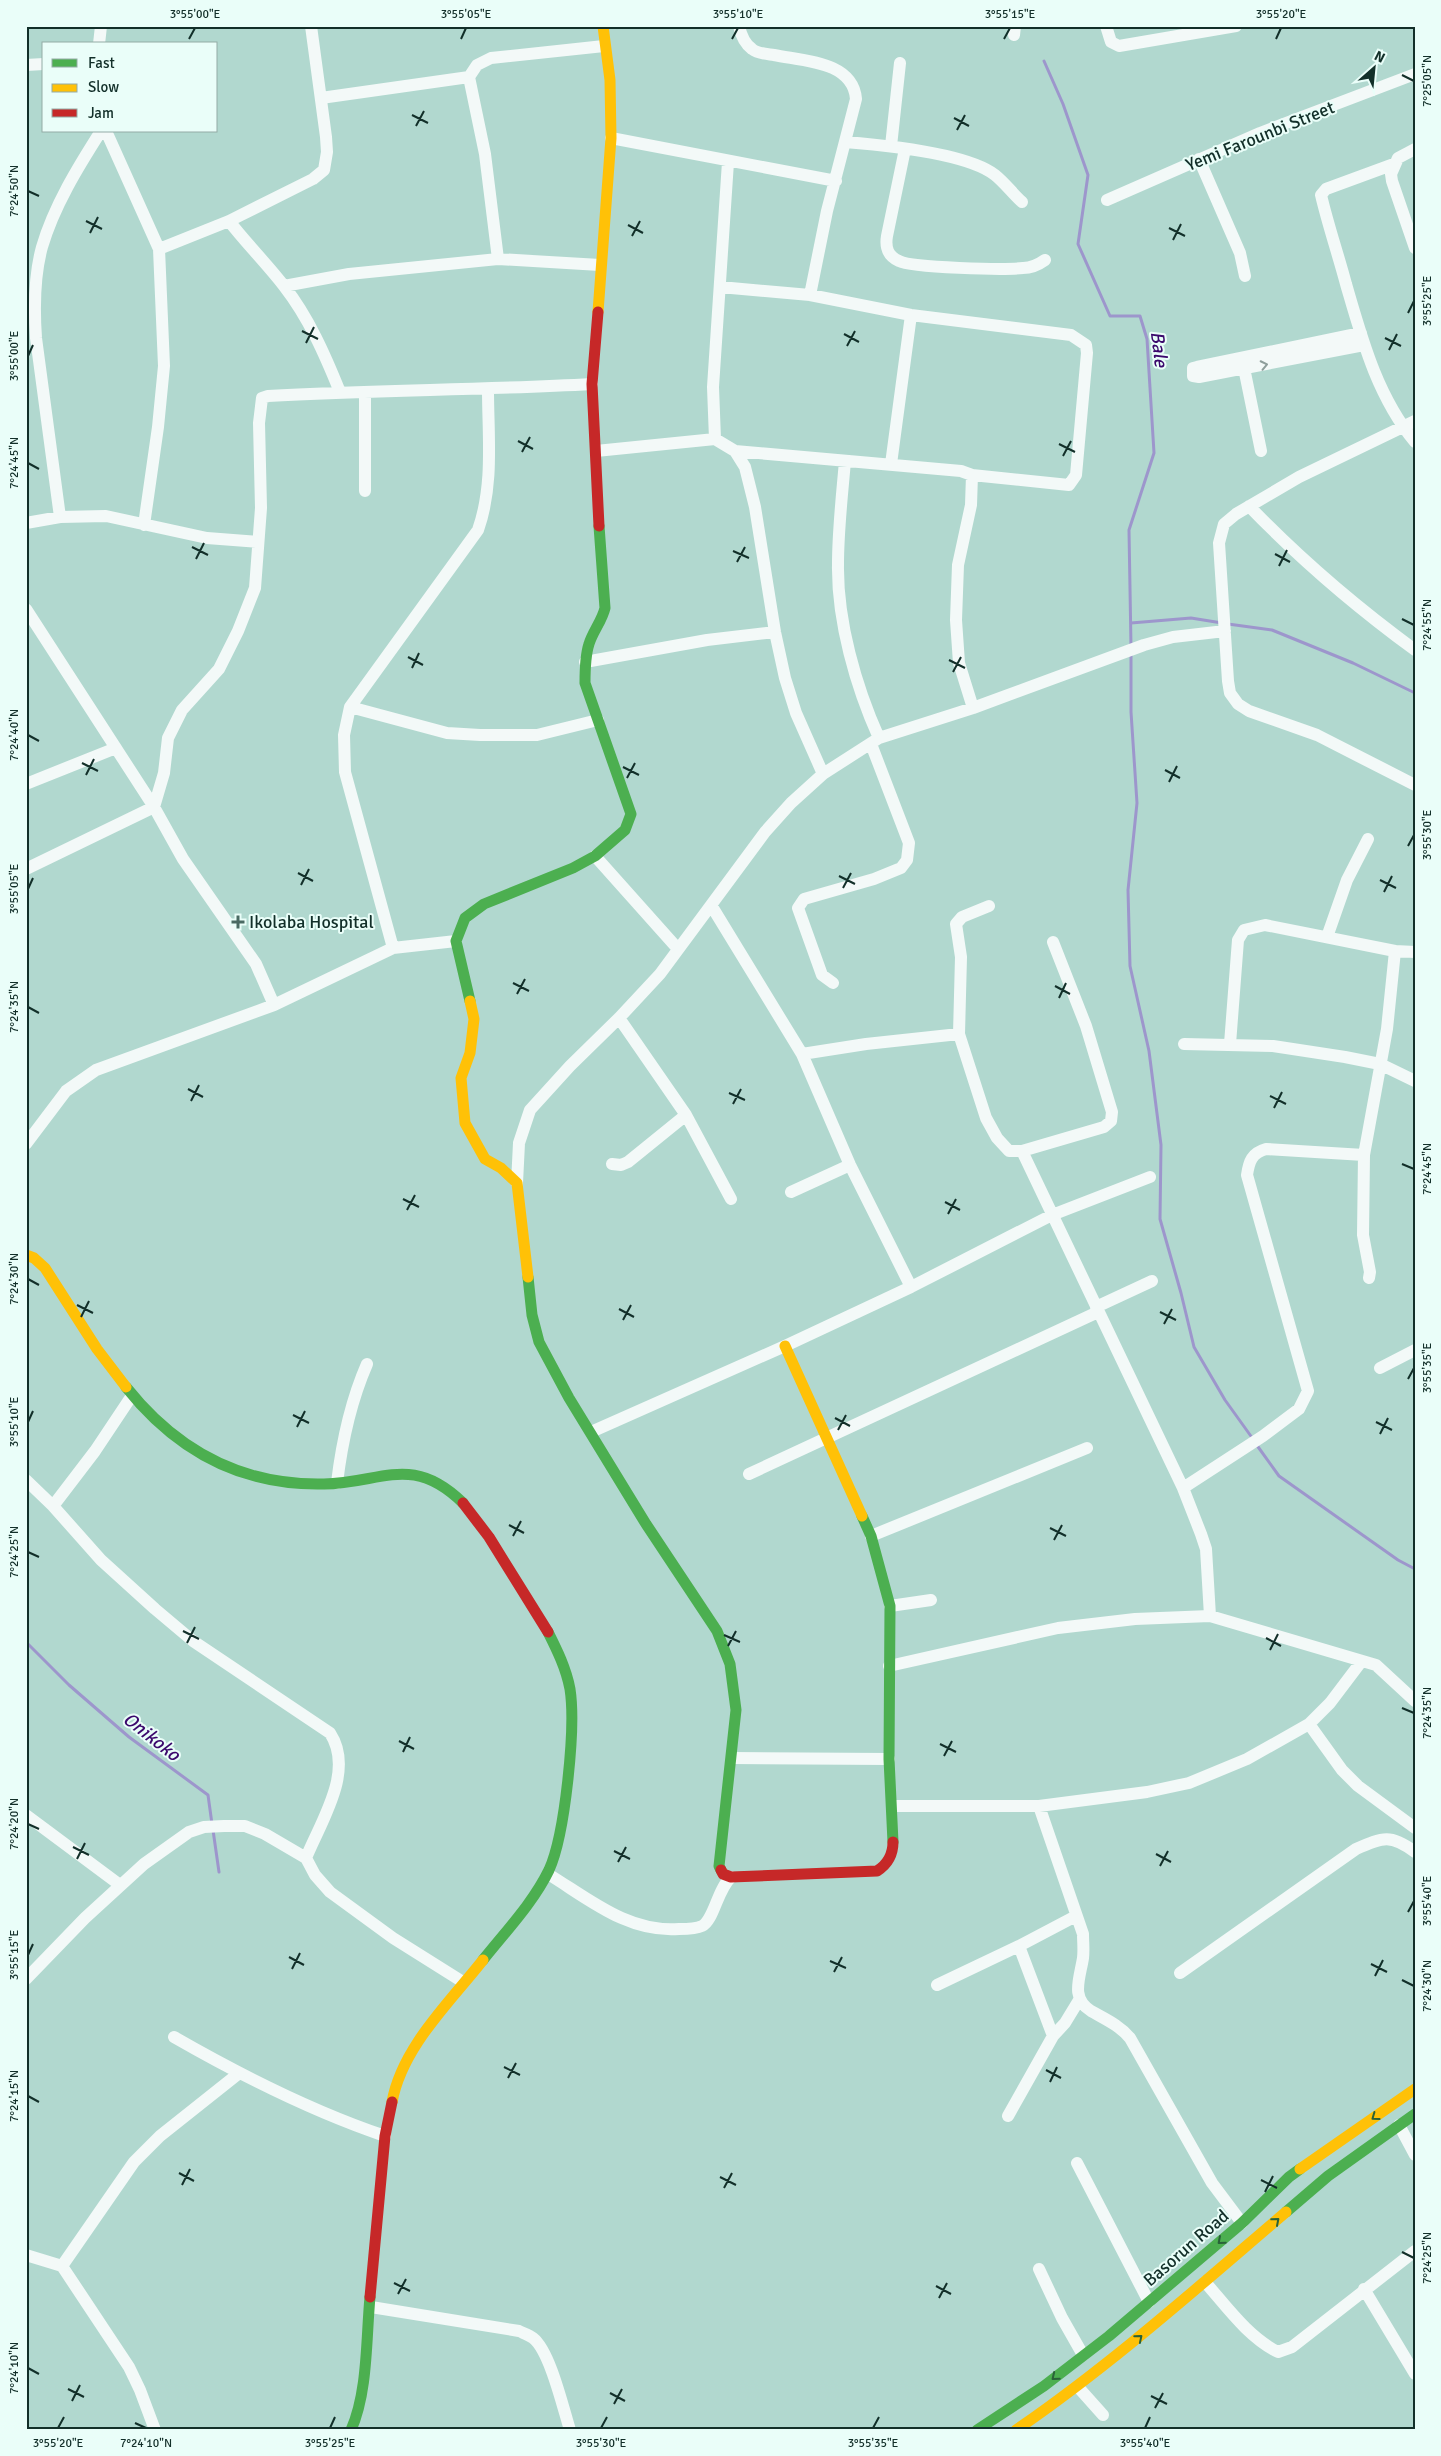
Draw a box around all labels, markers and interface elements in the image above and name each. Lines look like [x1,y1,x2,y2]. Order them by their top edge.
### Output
text: 3°55'00"E [170,7,221,22]
text: 3°55'05"E [441,7,492,22]
text: 3°55'10"E [713,7,764,22]
text: 3°55'15"E [985,7,1036,22]
text: 3°55'20"E [1256,7,1307,22]
legend [42,42,218,132]
north arrow [1348,42,1398,92]
text: N [1371,47,1388,67]
text: Fast [88,54,115,72]
text: 7°25'05"N [1420,55,1435,107]
text: Slow [88,78,119,96]
street label: Yemi Farounbi Street [1182,96,1338,176]
text: Jam [88,104,114,122]
text: 7°24'50"N [7,165,22,217]
text: 3°55'25"E [1420,275,1435,326]
text: 3°55'00"E [7,330,22,381]
water label: Bale [1145,330,1173,370]
one-way arrow [1259,360,1268,371]
text: 7°24'45"N [7,437,22,489]
text: 7°24'55"N [1420,599,1435,651]
text: 7°24'40"N [7,709,22,761]
text: 3°55'30"E [1420,809,1435,860]
text: 3°55'05"E [7,863,22,914]
place label: Ikolaba Hospital [249,911,374,933]
marker: Ikolaba Hospital [231,915,245,929]
text: 7°24'35"N [7,981,22,1033]
text: 7°24'45"N [1420,1143,1435,1195]
text: 7°24'30"N [7,1253,22,1305]
text: 3°55'35"E [1420,1342,1435,1393]
text: 3°55'10"E [7,1396,22,1447]
text: 7°24'25"N [7,1526,22,1578]
text: 7°24'35"N [1420,1687,1435,1739]
water label: Onikoko [118,1707,186,1767]
text: 7°24'20"N [7,1798,22,1850]
text: 3°55'40"E [1420,1875,1435,1926]
text: 3°55'15"E [7,1929,22,1980]
text: 7°24'30"N [1420,1960,1435,2012]
text: 7°24'15"N [7,2070,22,2122]
one-way arrow [1371,2111,1381,2120]
street label: Basorun Road [1139,2205,1233,2291]
one-way arrow [1270,2218,1279,2227]
text: 7°24'25"N [1420,2232,1435,2284]
one-way arrow [1218,2235,1227,2244]
one-way arrow [1133,2334,1142,2343]
text: 7°24'10"N [7,2342,22,2394]
one-way arrow [1052,2371,1061,2379]
text: 3°55'20"E [33,2436,84,2451]
text: 7°24'10"N [120,2436,172,2451]
text: 3°55'25"E [305,2436,356,2451]
text: 3°55'30"E [576,2436,627,2451]
text: 3°55'35"E [848,2436,899,2451]
text: 3°55'40"E [1120,2436,1171,2451]

